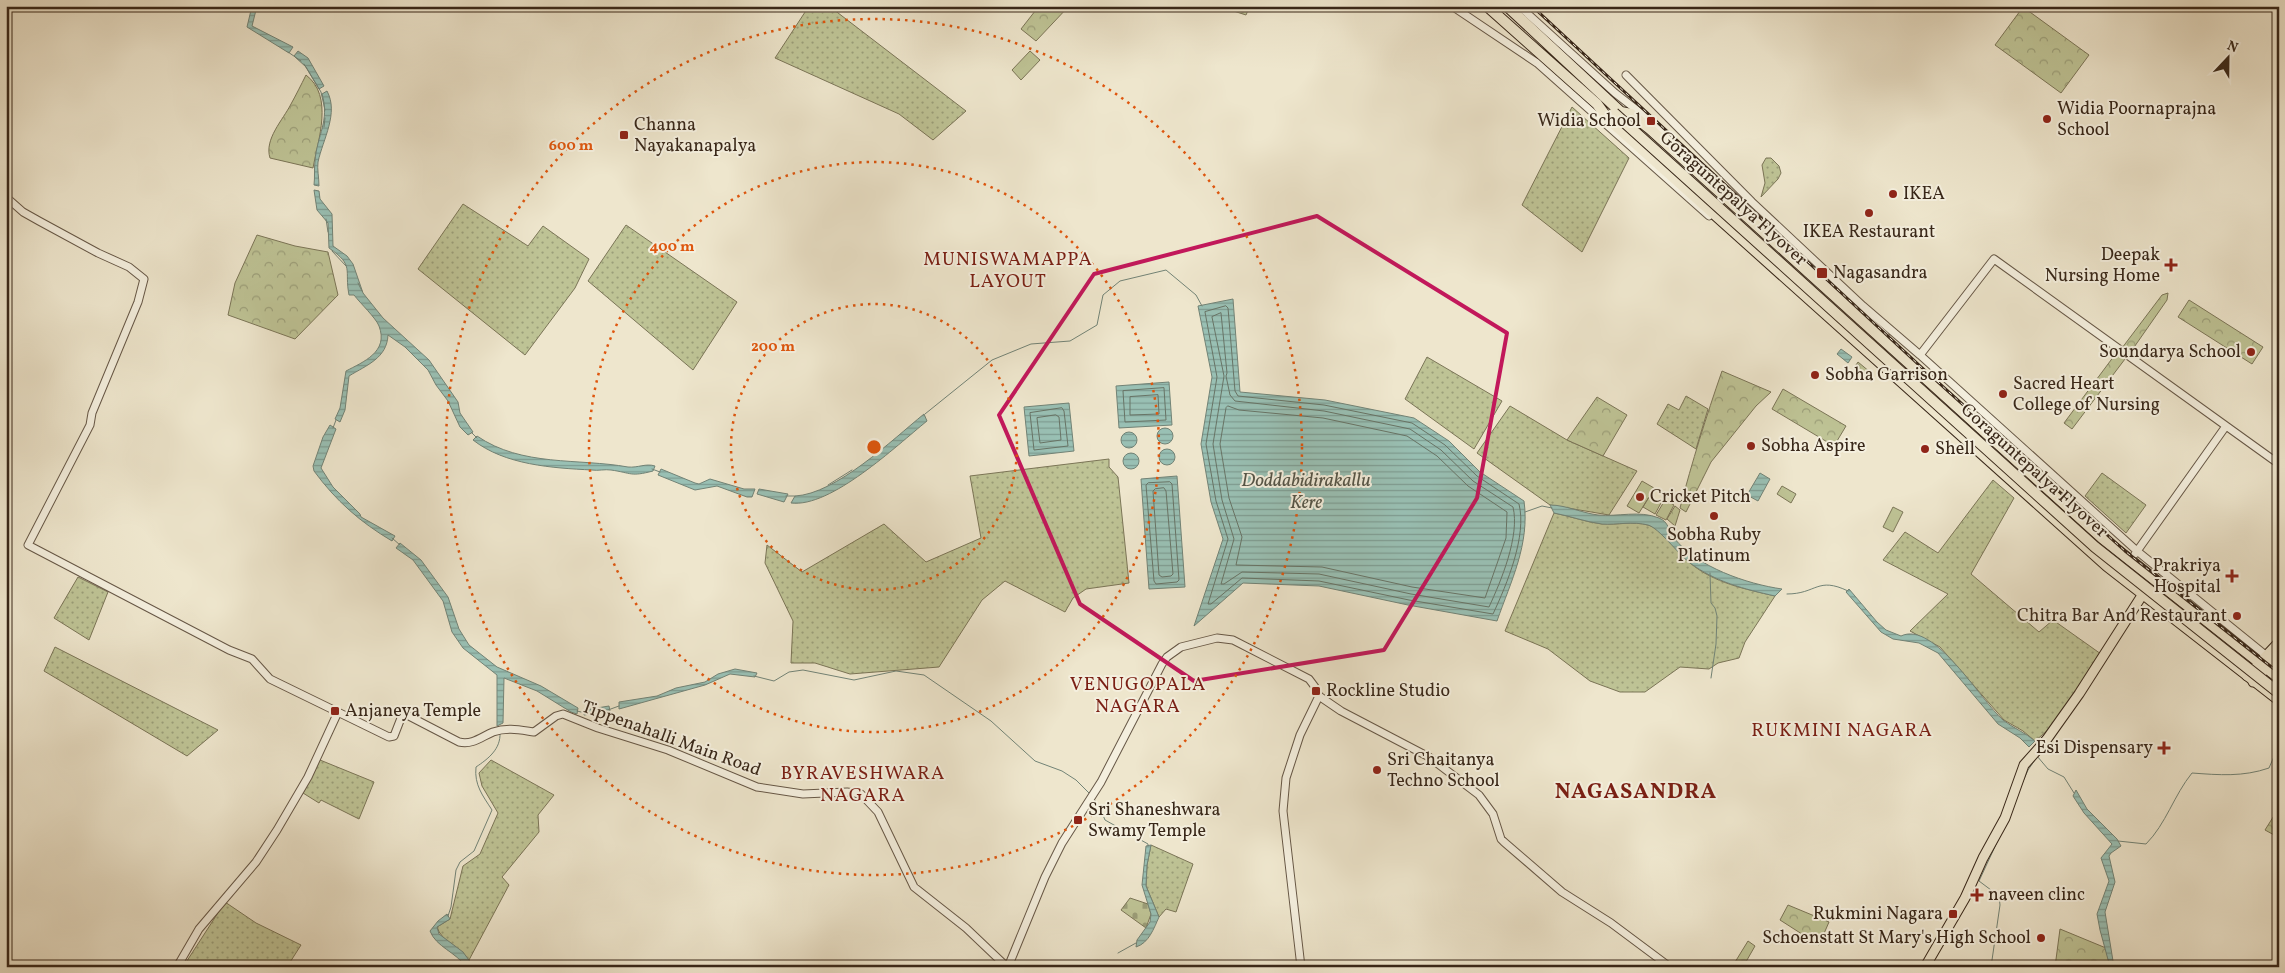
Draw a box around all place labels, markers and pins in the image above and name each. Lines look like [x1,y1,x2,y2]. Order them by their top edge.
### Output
place label: Widia Poornaprajna School [2057,97,2216,143]
place label: Widia School [1537,109,1641,134]
place label: Channa Nayakanapalya [634,113,756,159]
marker: Widia Poornaprajna School [2041,113,2053,125]
marker: Widia School [1645,115,1657,127]
marker: Channa Nayakanapalya [618,129,630,141]
place label: IKEA [1903,182,1945,207]
marker: IKEA [1887,188,1899,200]
marker: IKEA Restaurant [1863,207,1875,219]
place label: IKEA Restaurant [1803,220,1935,245]
place label: Deepak Nursing Home [2045,243,2160,289]
marker: Deepak Nursing Home [2164,258,2178,272]
place label: Nagasandra [1833,261,1928,286]
marker: Nagasandra [1815,266,1829,280]
place label: Soundarya School [2099,340,2241,365]
marker: Soundarya School [2245,346,2257,358]
place label: Sobha Garrison [1825,363,1948,388]
marker: Sobha Garrison [1809,369,1821,381]
place label: Sacred Heart College of Nursing [2013,372,2160,418]
marker: Sacred Heart College of Nursing [1997,388,2009,400]
place label: Sobha Aspire [1761,434,1865,459]
place label: Shell [1935,437,1975,462]
centre of rings [865,438,883,456]
marker: Sobha Aspire [1745,440,1757,452]
marker: Shell [1919,443,1931,455]
place label: Cricket Pitch [1650,485,1751,510]
marker: Cricket Pitch [1634,491,1646,503]
marker: Sobha Ruby Platinum [1708,510,1720,522]
place label: Sobha Ruby Platinum [1667,523,1761,569]
place label: Prakriya Hospital [2153,554,2221,600]
marker: Prakriya Hospital [2225,569,2239,583]
place label: Chitra Bar And Restaurant [2017,604,2227,629]
marker: Chitra Bar And Restaurant [2231,610,2243,622]
place label: Rockline Studio [1326,679,1450,704]
marker: Rockline Studio [1310,685,1322,697]
place label: Anjaneya Temple [345,699,481,724]
marker: Anjaneya Temple [329,705,341,717]
place label: Esi Dispensary [2036,736,2153,761]
marker: Esi Dispensary [2157,741,2171,755]
place label: Sri Chaitanya Techno School [1387,748,1500,794]
marker: Sri Chaitanya Techno School [1371,764,1383,776]
place label: Sri Shaneshwara Swamy Temple [1088,798,1221,844]
marker: Sri Shaneshwara Swamy Temple [1072,814,1084,826]
place label: naveen clinc [1988,883,2085,908]
marker: naveen clinc [1970,888,1984,902]
place label: Rukmini Nagara [1813,902,1943,927]
marker: Rukmini Nagara [1947,908,1959,920]
place label: Schoenstatt St Mary's High School [1762,926,2031,951]
marker: Schoenstatt St Mary's High School [2035,932,2047,944]

